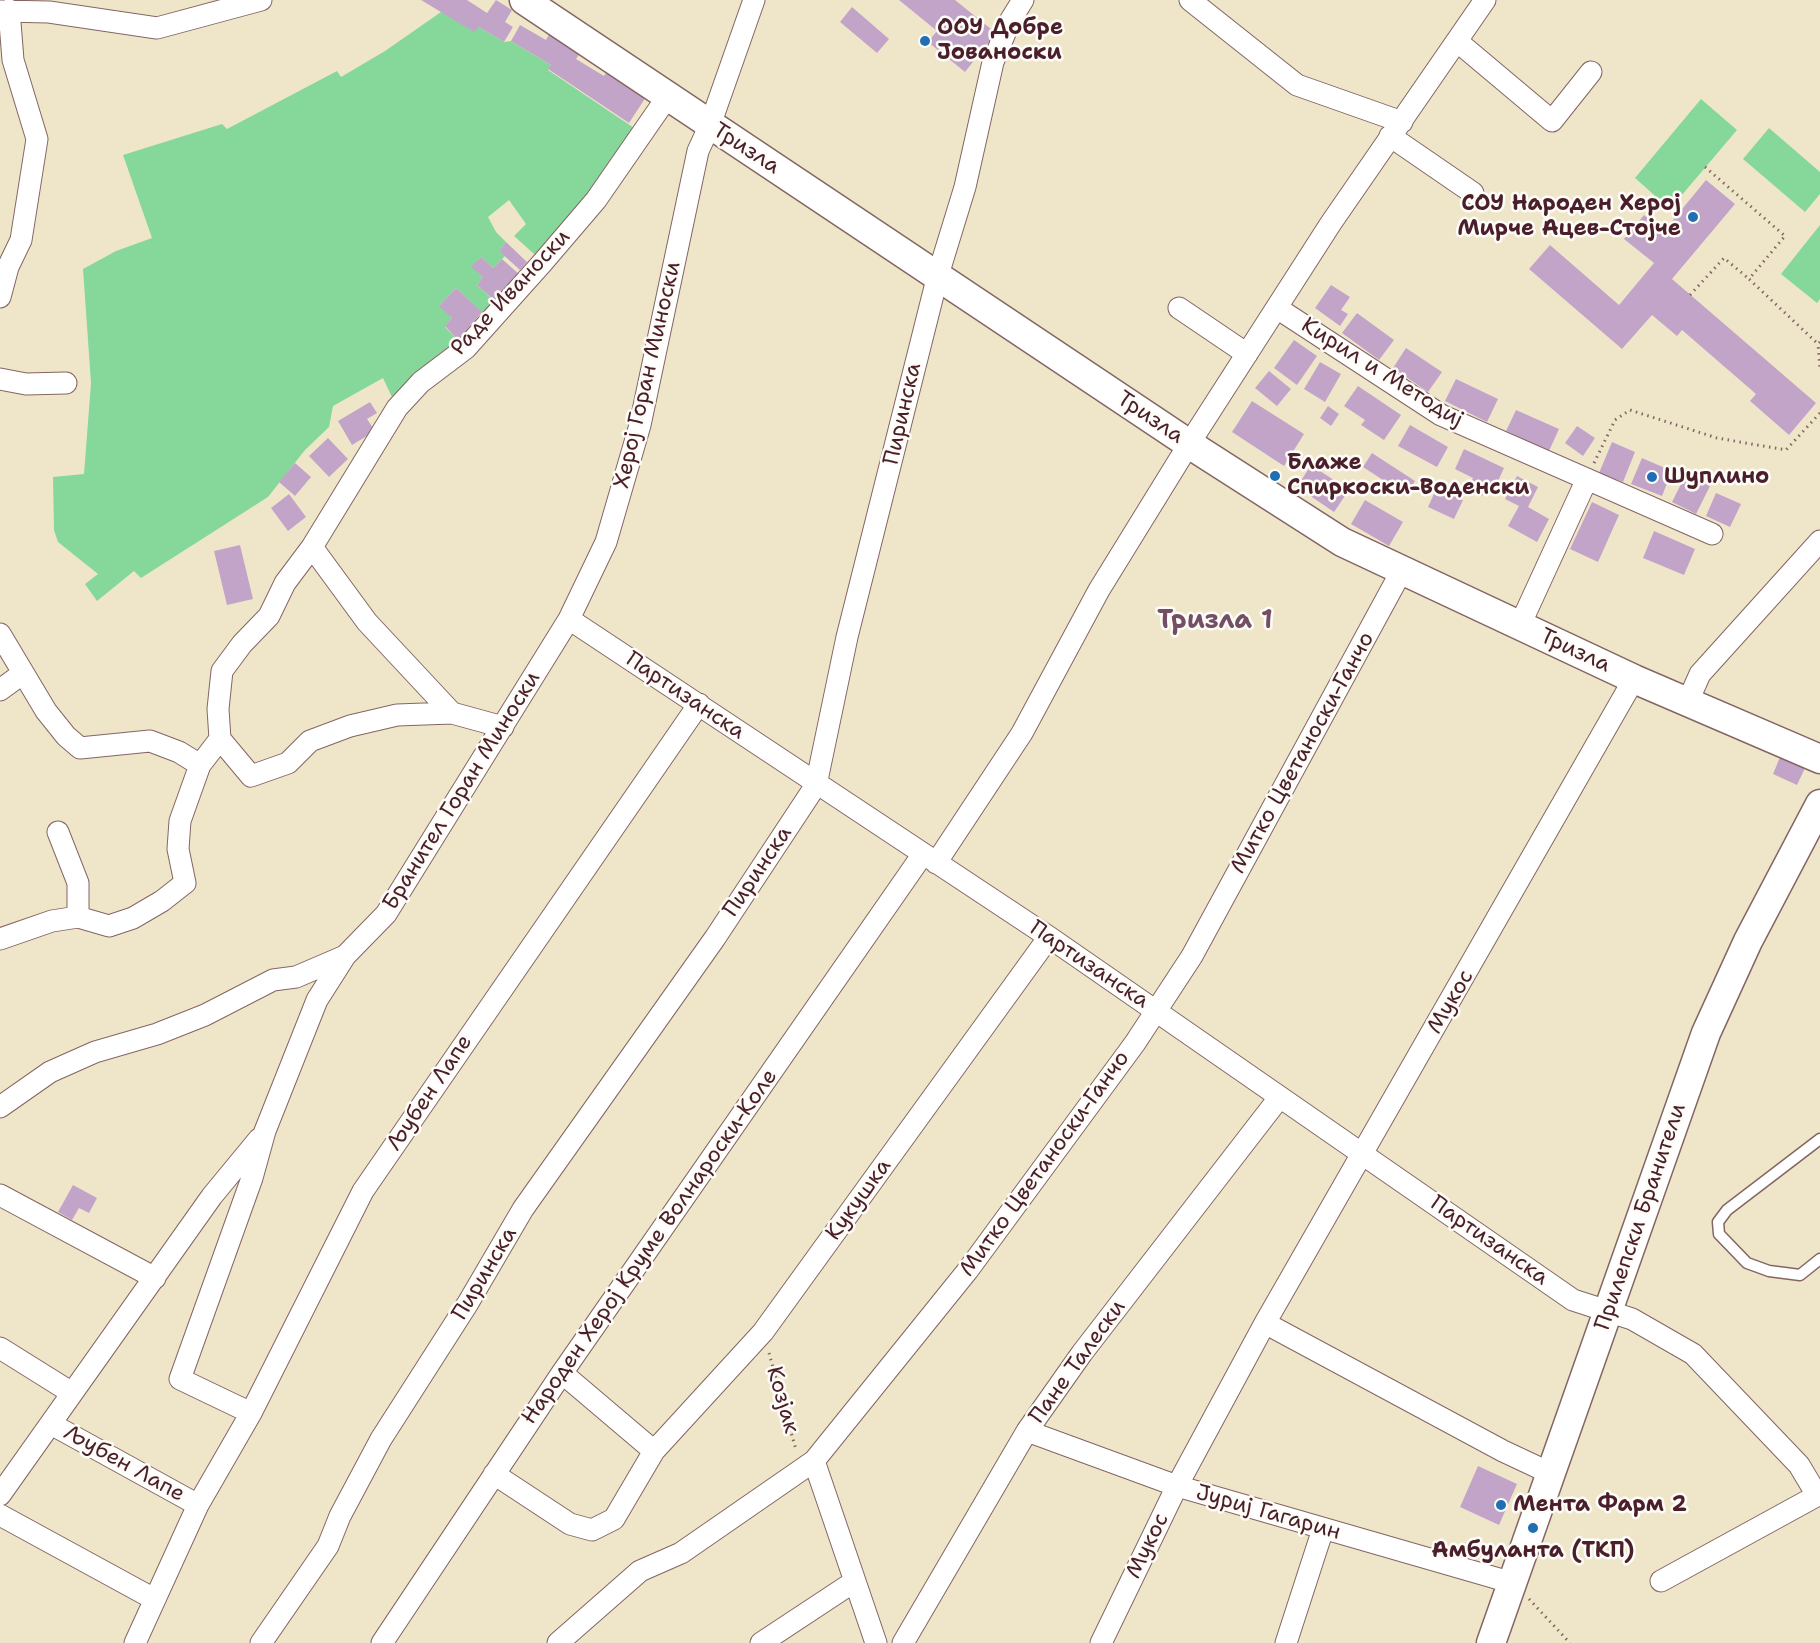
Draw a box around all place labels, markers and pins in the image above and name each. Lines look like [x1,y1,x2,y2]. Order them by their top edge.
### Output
place label: ООУ Добре Јованоски [937,15,1063,66]
marker: ООУ Добре Јованоски [918,34,932,48]
place label: СОУ Народен Херој Мирче Ацев-Стојче [1457,191,1681,242]
marker: СОУ Народен Херој Мирче Ацев-Стојче [1686,210,1700,224]
place label: Блаже Спиркоски-Воденски [1287,450,1529,502]
place label: Шуплино [1664,464,1769,490]
marker: Блаже Спиркоски-Воденски [1268,469,1282,483]
marker: Шуплино [1645,470,1659,484]
place label: Мента Фарм 2 [1513,1492,1687,1518]
marker: Мента Фарм 2 [1494,1498,1508,1512]
marker: Амбуланта (ТКП) [1526,1521,1540,1535]
place label: Амбуланта (ТКП) [1432,1538,1634,1564]

